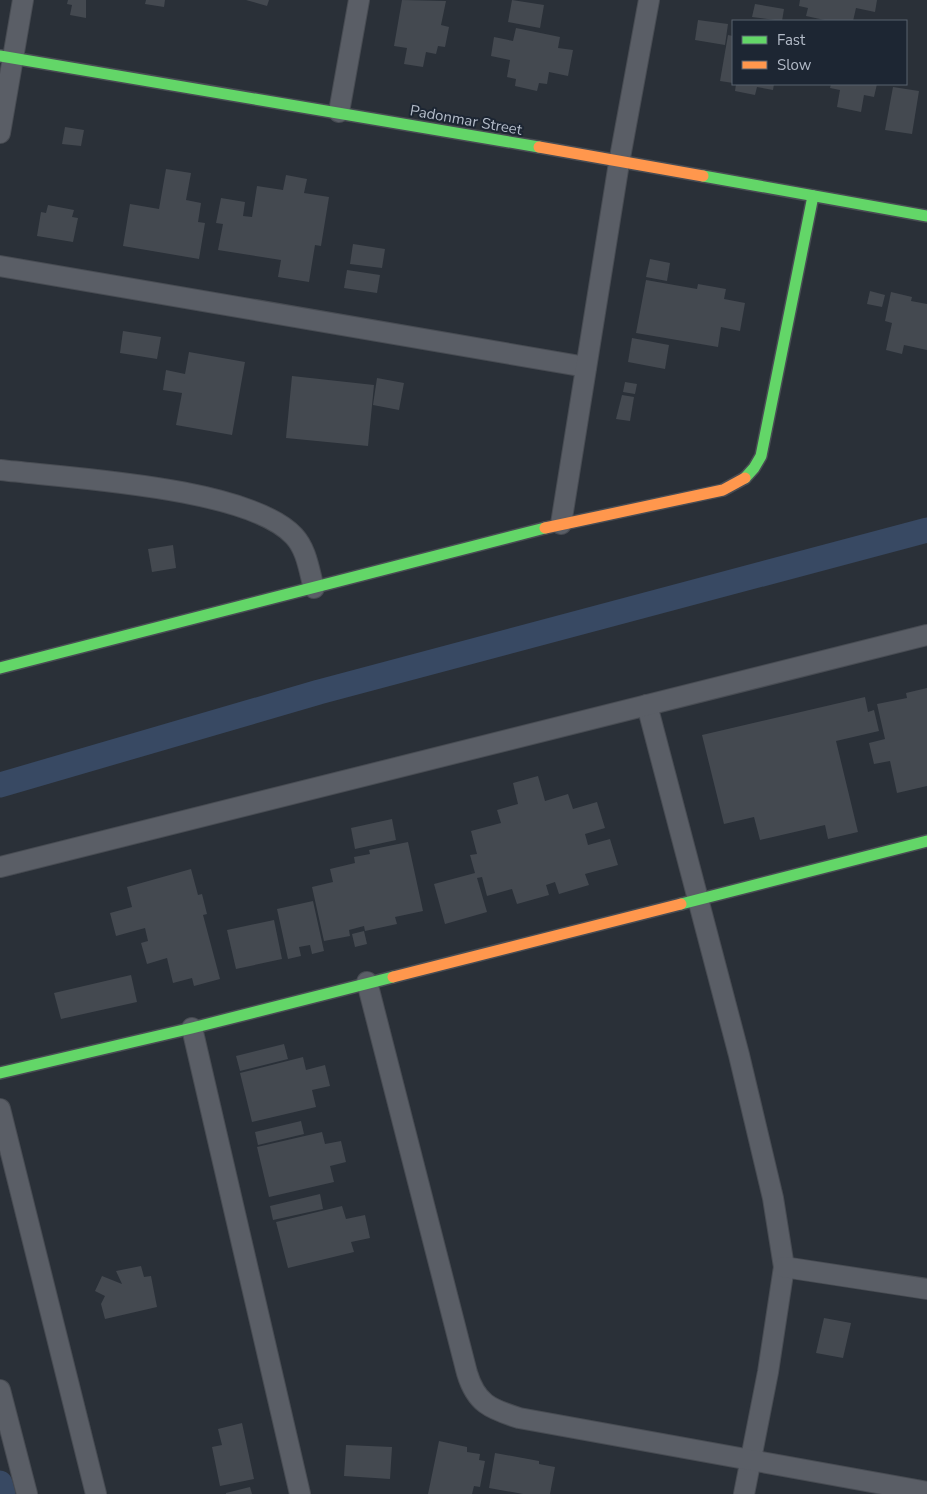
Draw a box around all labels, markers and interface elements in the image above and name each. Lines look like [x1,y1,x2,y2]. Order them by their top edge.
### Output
legend [732,20,907,85]
text: Fast [777,30,806,50]
text: Slow [777,55,812,75]
street label: Padonmar Street [408,100,524,140]

